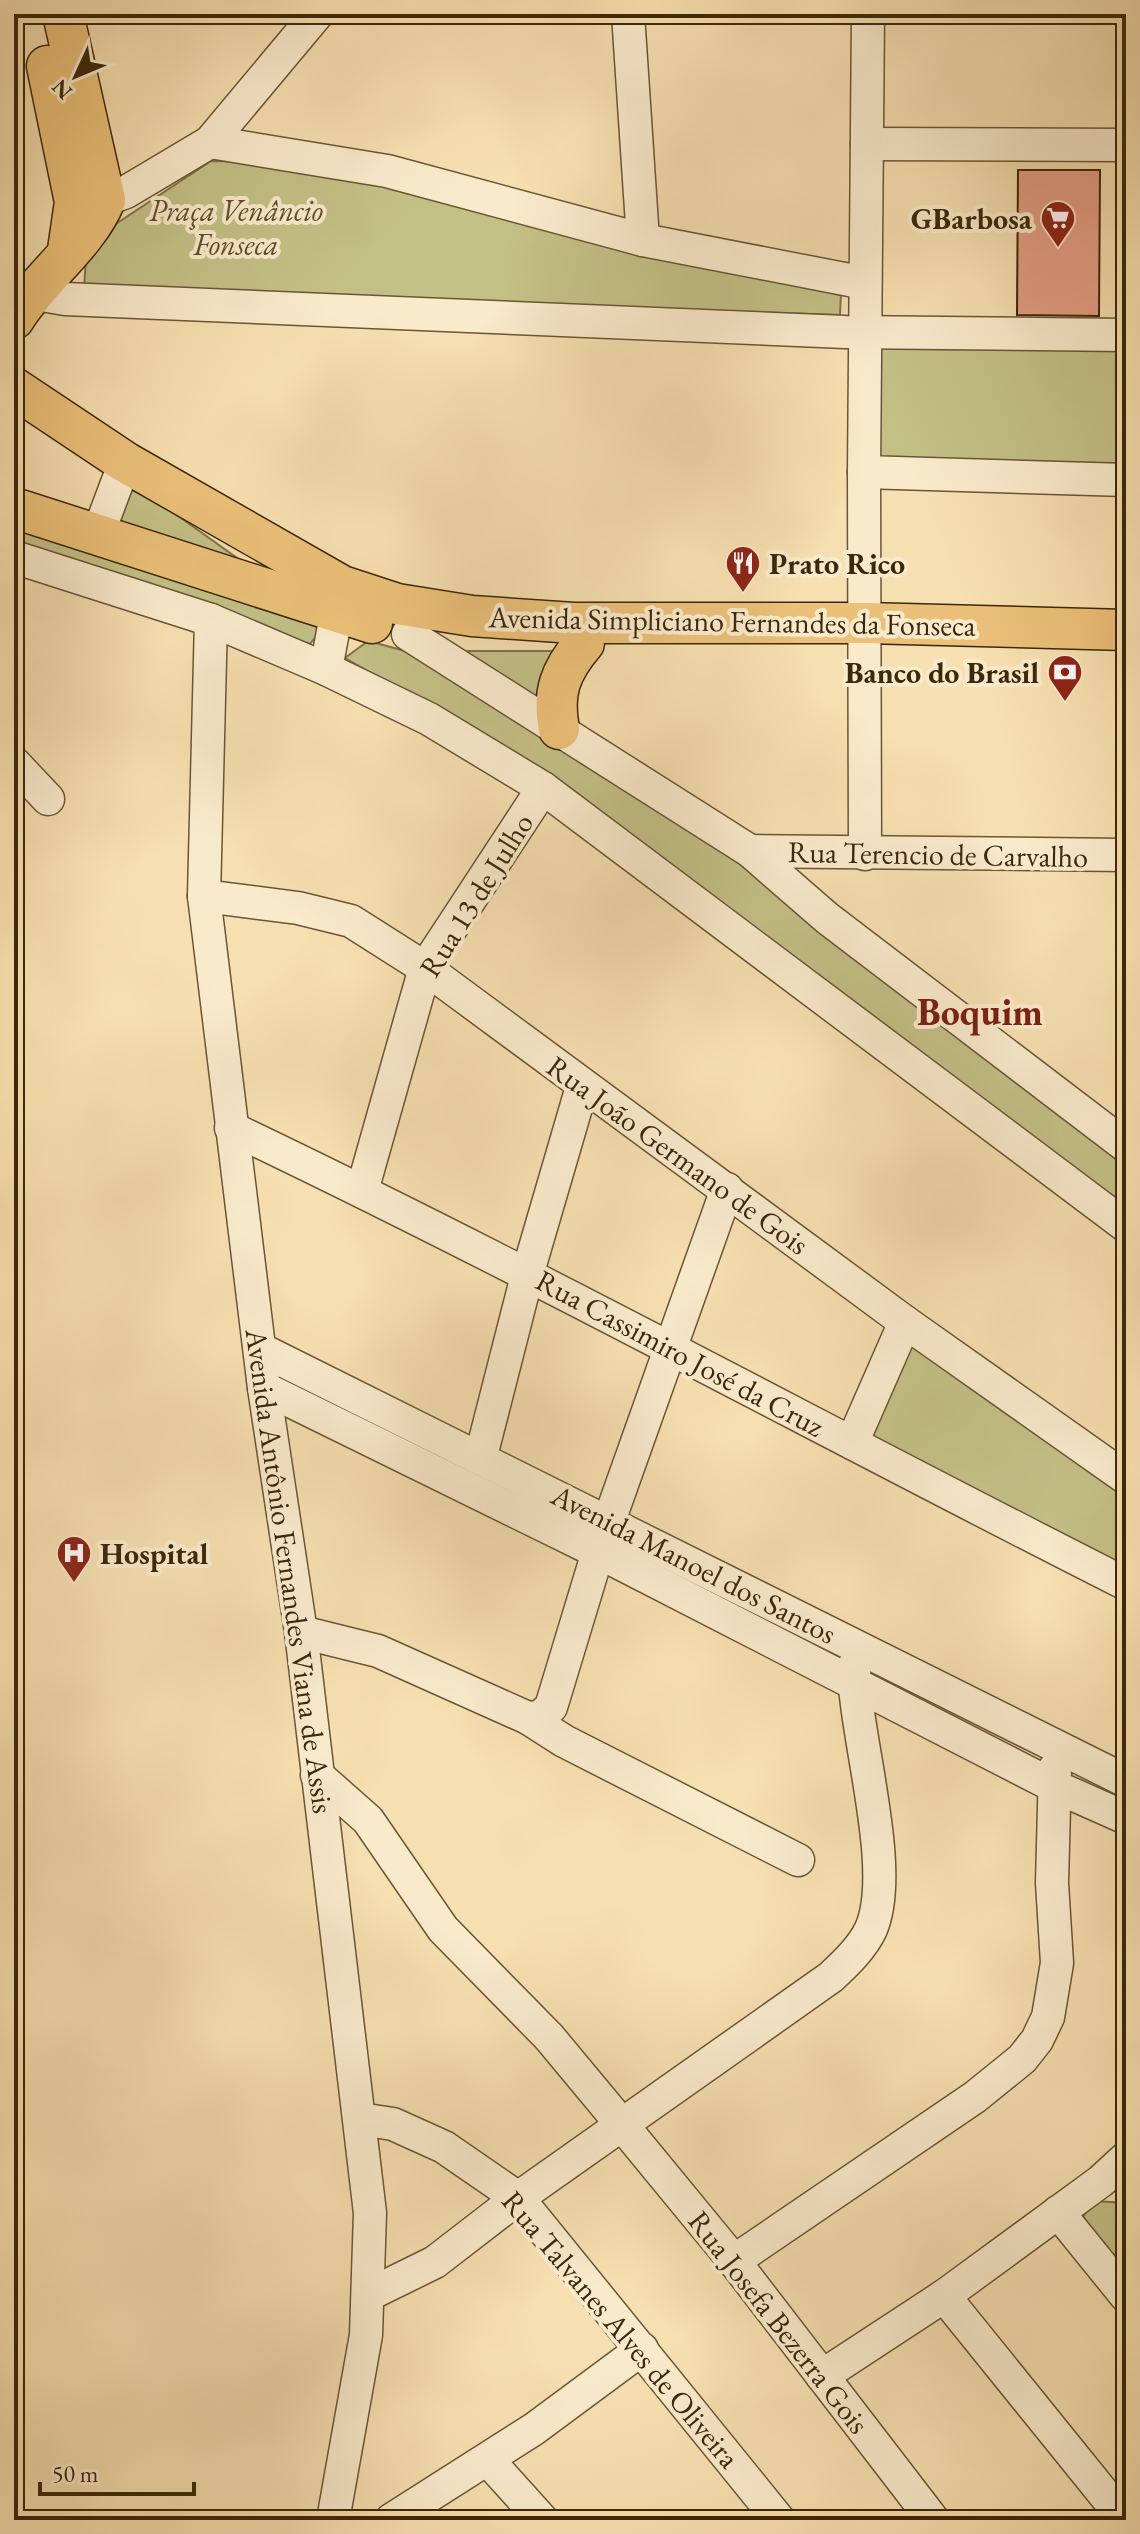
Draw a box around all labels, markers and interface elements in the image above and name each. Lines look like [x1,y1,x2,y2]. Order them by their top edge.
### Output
north arrow [36,36,116,116]
text: N [45,73,79,106]
park label: Praça Venâncio Fonseca [149,191,323,264]
place label: GBarbosa [911,199,1033,238]
supermarket icon: GBarbosa [1039,199,1077,249]
restaurant icon: Prato Rico [724,544,762,594]
place label: Prato Rico [769,544,905,583]
street label: Avenida Simpliciano Fernandes da Fonseca [487,597,976,645]
place label: Banco do Brasil [845,653,1039,692]
bank icon: Banco do Brasil [1046,653,1084,703]
street label: Rua 13 de Julho [410,806,542,984]
street label: Rua Terencio de Carvalho [788,832,1088,876]
district label: Boquim [917,987,1043,1036]
street label: Rua João Germano de Gois [539,1047,817,1263]
street label: Rua Cassimiro José da Cruz [529,1260,831,1446]
street label: Avenida Antônio Fernandes Viana de Assis [237,1325,343,1816]
street label: Avenida Manoel dos Santos [544,1475,843,1653]
hospital icon: Hospital [55,1534,93,1584]
place label: Hospital [100,1534,209,1573]
street label: Rua Talvanes Alves de Oliveira [493,2182,749,2476]
street label: Rua Josefa Bezerra Gois [680,2203,878,2441]
scale bar [40,2446,194,2496]
text: 50 m [52,2458,99,2489]

